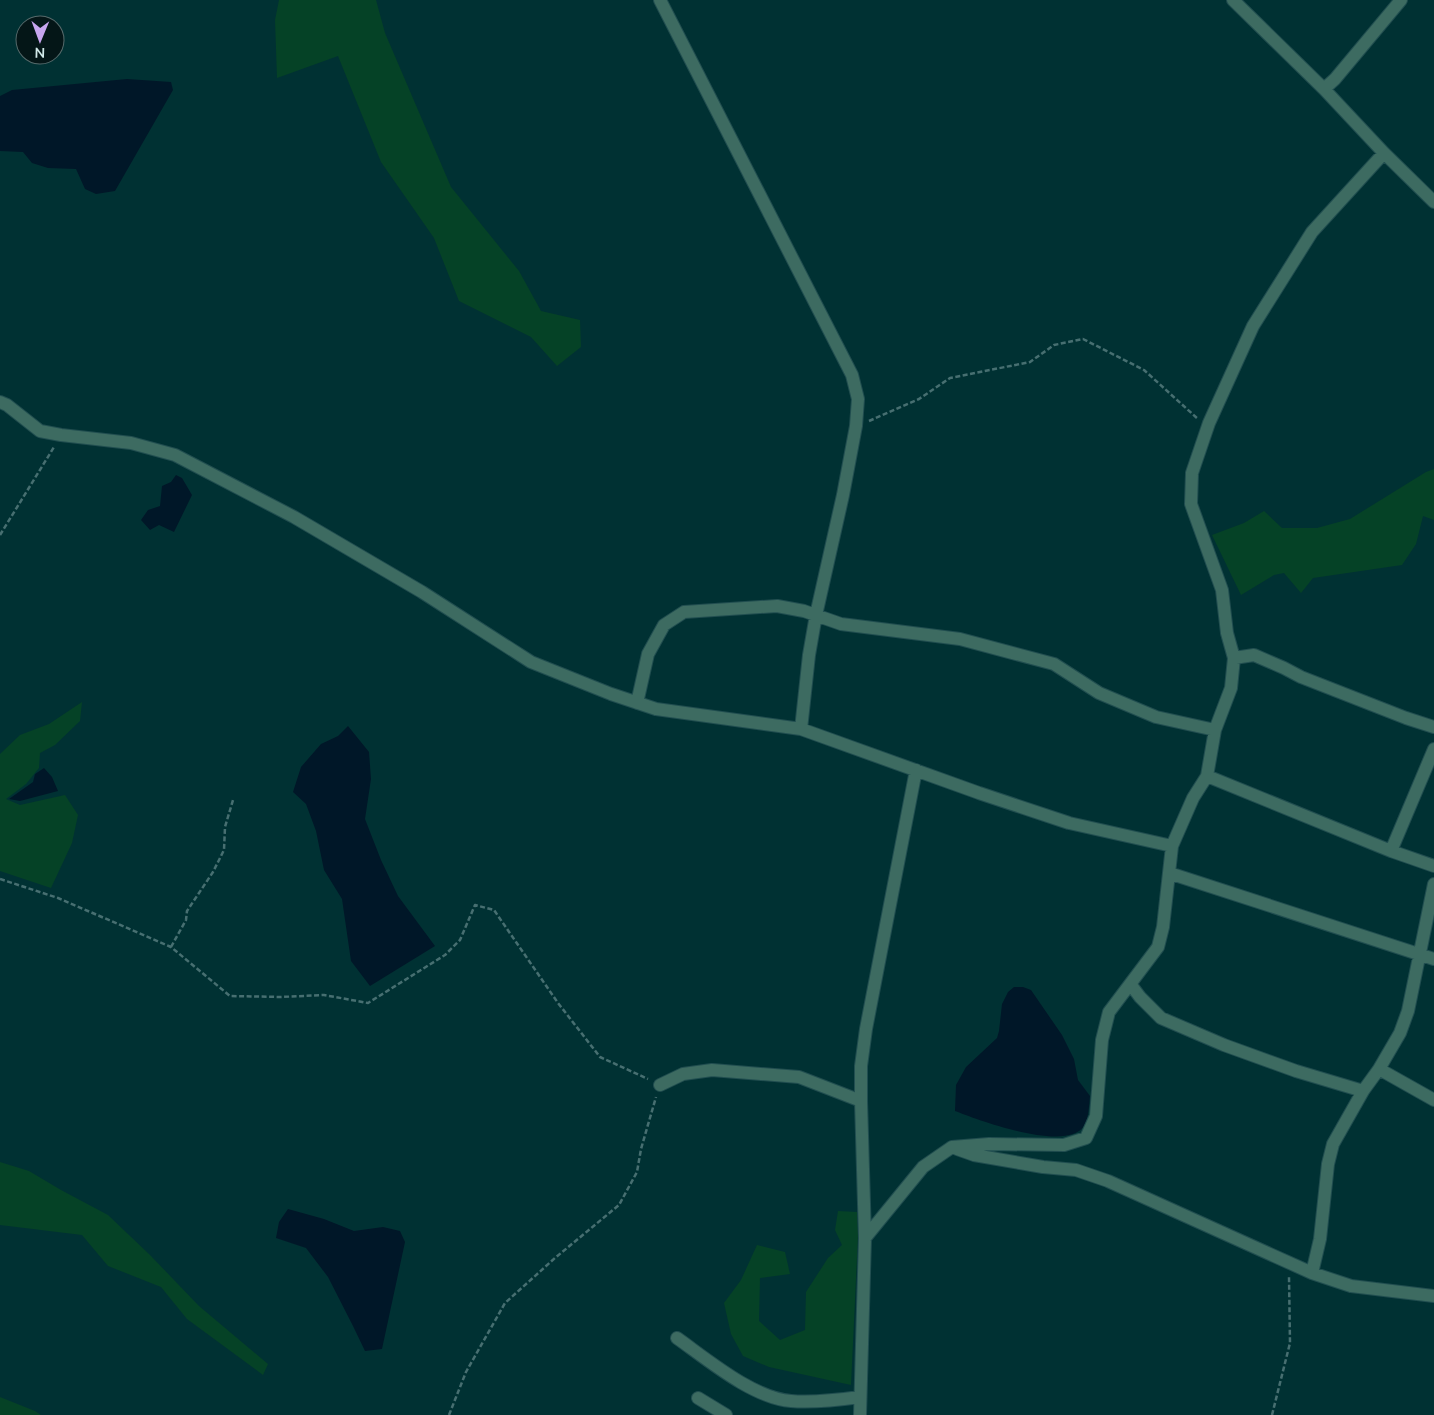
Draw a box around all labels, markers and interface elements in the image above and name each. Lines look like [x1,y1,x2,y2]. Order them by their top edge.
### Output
north arrow [15,15,65,65]
text: N [34,44,45,62]

